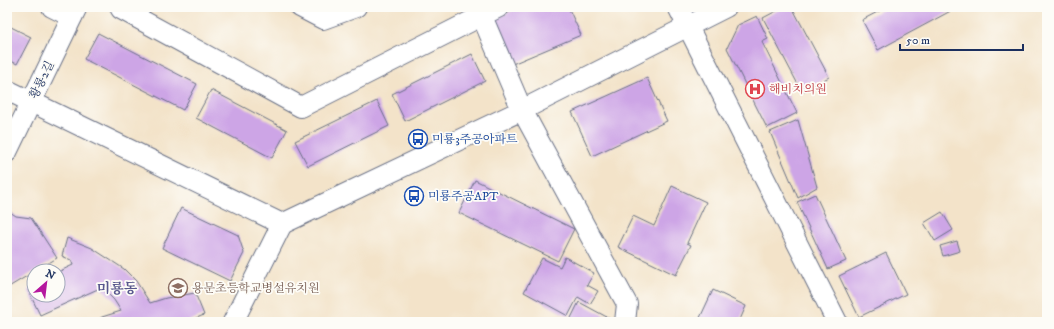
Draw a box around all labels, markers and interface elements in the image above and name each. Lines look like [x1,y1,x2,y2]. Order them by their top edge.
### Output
scale bar [900,26,1023,52]
text: 50 m [906,33,930,48]
street label: 황룡2길 [26,58,58,102]
hospital icon: 해비치의원 [744,78,766,100]
place label: 해비치의원 [769,82,827,97]
bus stop icon: 미룡3주공아파트 [407,128,429,150]
place label: 미룡3주공아파트 [432,132,518,147]
bus stop icon: 미룡주공APT [403,185,425,207]
place label: 미룡주공APT [428,189,498,204]
north arrow [26,263,66,303]
text: N [43,267,57,283]
school or university icon: 용문초등학교병설유치원 [167,277,189,299]
district label: 미룡동 [97,280,138,298]
place label: 용문초등학교병설유치원 [192,281,320,296]

